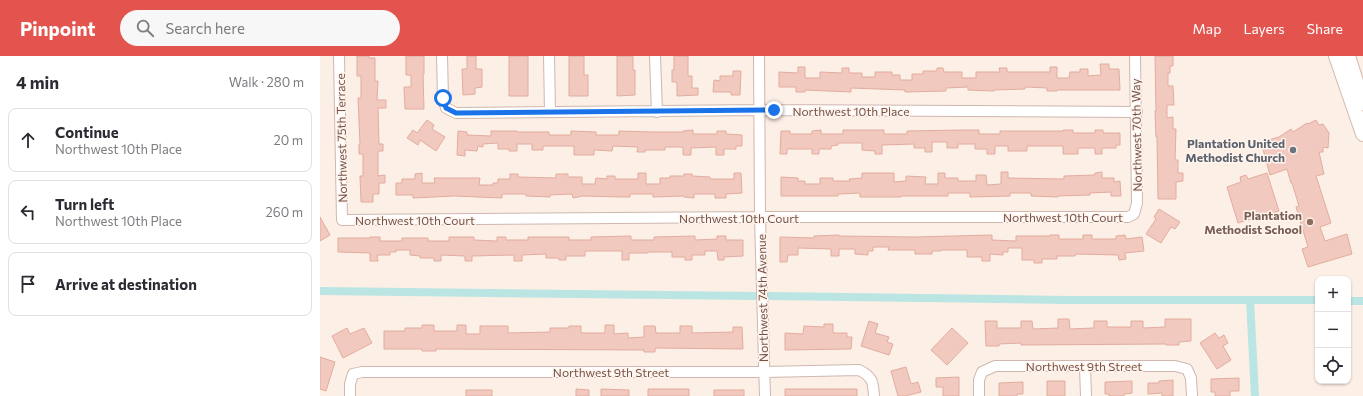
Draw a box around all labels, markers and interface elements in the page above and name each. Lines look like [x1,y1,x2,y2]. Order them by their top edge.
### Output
search box [120,10,400,46]
text: Pinpoint [20,17,96,40]
icon: search [134,17,156,39]
text: Search here [166,19,245,37]
text: Map [1193,20,1221,37]
text: Layers [1243,20,1285,37]
text: Share [1307,20,1343,37]
text: 4 min [16,72,59,93]
street label: Northwest 75th Terrace [333,73,349,203]
text: Walk · 280 m [229,74,304,90]
street label: Northwest 70th Way [1128,78,1144,192]
route start [434,89,452,107]
route end [765,101,783,119]
street label: Northwest 10th Place [792,104,910,118]
text: Continue [55,123,119,141]
icon: ahead [17,129,39,151]
text: 20 m [274,132,303,148]
place label: Plantation United Methodist Church [1185,136,1285,164]
text: Northwest 10th Place [55,141,182,157]
marker: Plantation United Methodist Church [1288,145,1298,155]
text: Turn left [55,195,114,213]
icon: left [17,201,39,223]
text: 260 m [266,204,303,220]
place label: Plantation Methodist School [1204,208,1302,236]
street label: Northwest 10th Court [1003,210,1123,224]
street label: Northwest 10th Court [679,211,799,225]
text: Northwest 10th Place [55,213,182,229]
street label: Northwest 10th Court [355,213,475,227]
marker: Plantation Methodist School [1305,217,1315,227]
street label: Northwest 74th Avenue [754,234,770,362]
icon: arrive [17,273,39,295]
text: Arrive at destination [55,275,197,293]
map controls [1315,276,1351,384]
button: + [1315,276,1351,312]
button: − [1315,312,1351,348]
button: locate [1315,348,1351,384]
street label: Northwest 9th Street [1026,359,1142,373]
street label: Northwest 9th Street [553,365,669,379]

